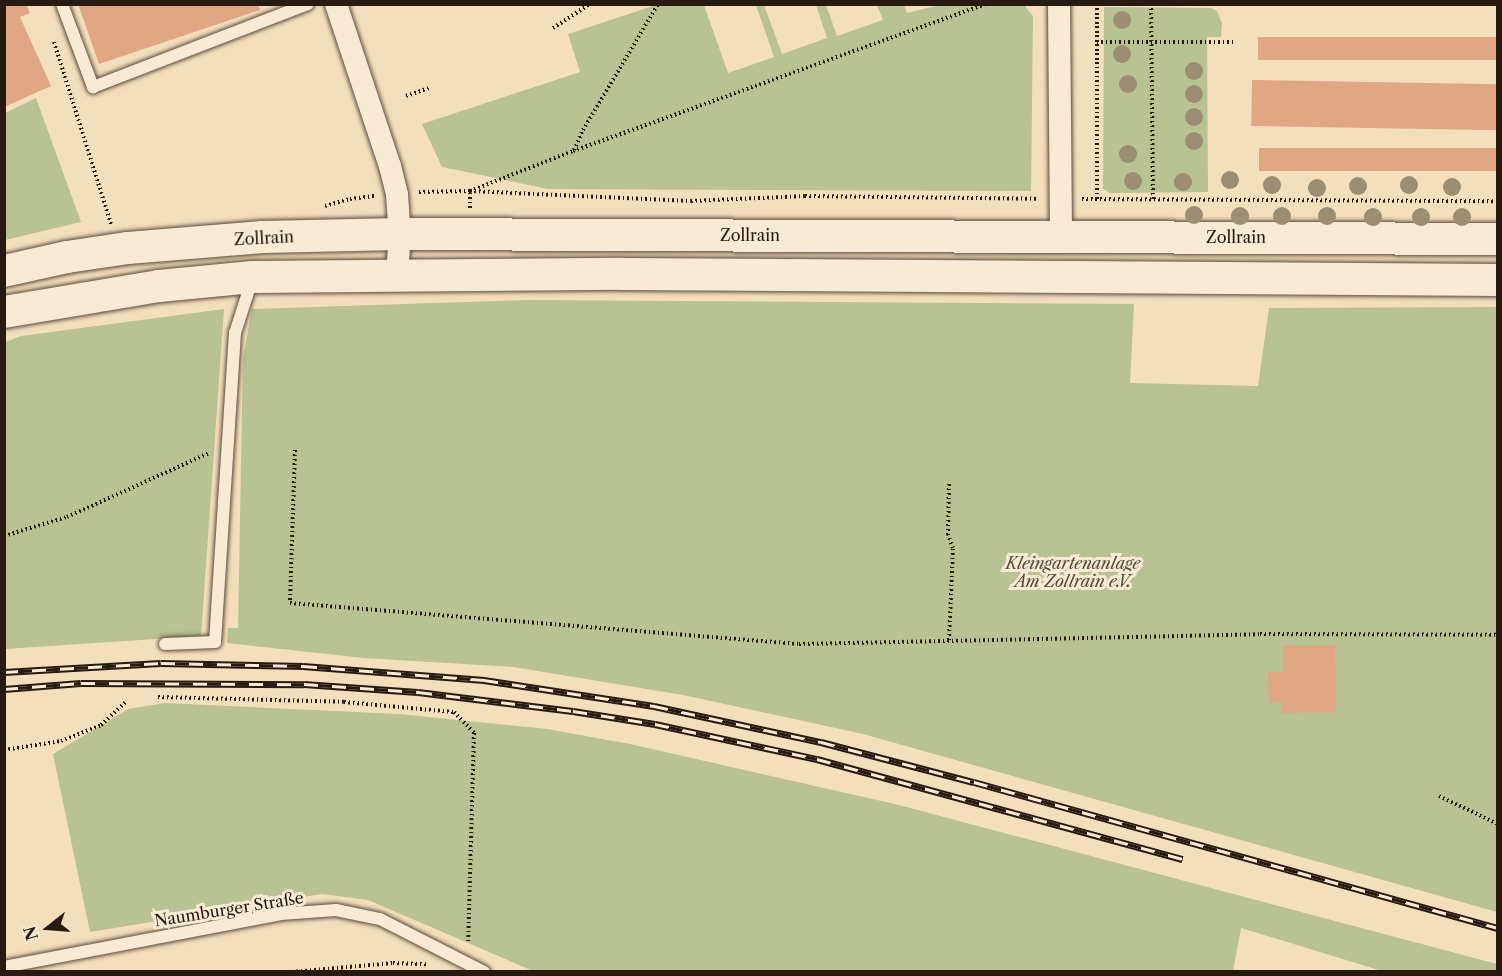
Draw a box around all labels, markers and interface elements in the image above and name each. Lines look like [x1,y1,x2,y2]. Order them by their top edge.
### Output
street label: Zollrain [720,225,780,245]
street label: Zollrain [233,227,295,249]
street label: Zollrain [1206,227,1266,247]
park label: Kleingartenanlage Am Zollrain e.V. [1006,553,1140,591]
street label: Naumburger Straße [153,888,305,930]
north arrow [18,898,78,958]
text: N [19,924,42,943]

